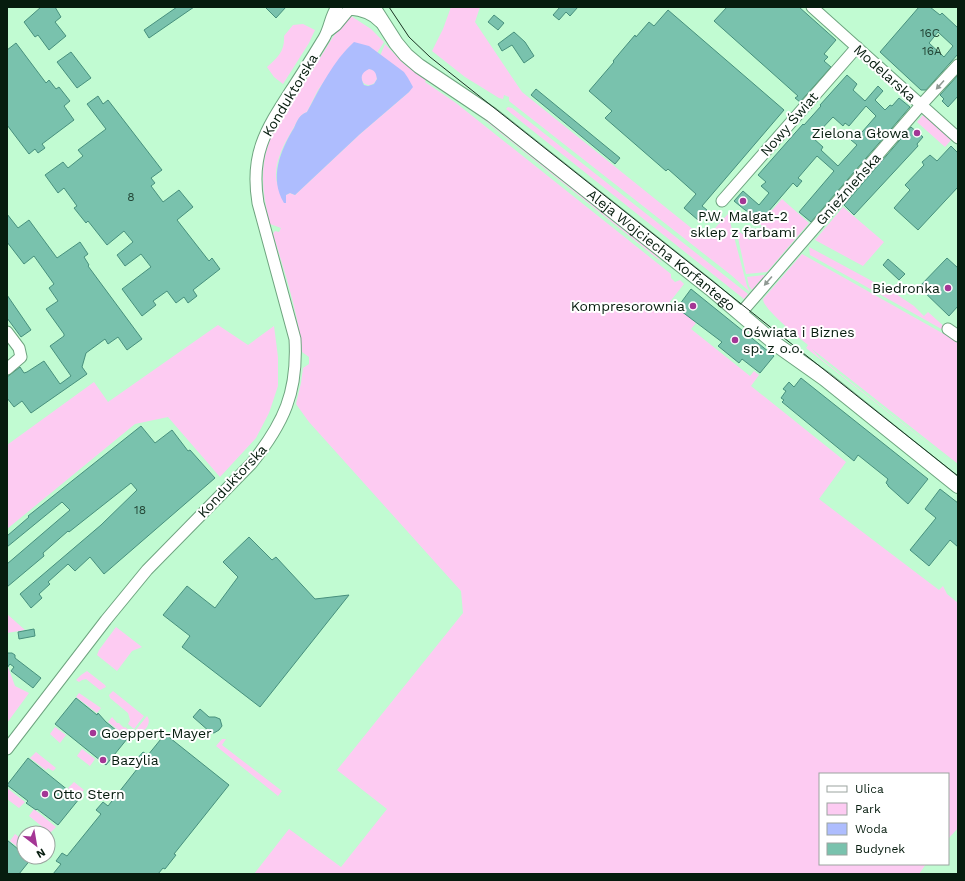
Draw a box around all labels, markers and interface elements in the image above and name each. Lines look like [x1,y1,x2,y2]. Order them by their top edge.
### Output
house number: 16C [920,26,940,40]
street label: Modelarska [851,41,919,105]
house number: 16A [922,44,942,58]
street label: Konduktorska [259,51,321,139]
one-way arrow [935,80,944,91]
street label: Nowy Świat [757,89,821,159]
place label: Zielona Głowa [812,125,909,141]
marker: Zielona Głowa [912,128,922,138]
street label: Gnieźnieńska [812,150,884,228]
street label: Aleja Wojciecha Korfantego [584,186,739,314]
house number: 8 [127,190,135,204]
marker: P.W. Malgat-2 sklep z farbami [738,196,748,206]
place label: P.W. Malgat-2 sklep z farbami [690,208,796,240]
one-way arrow [764,276,773,286]
place label: Biedronka [872,280,940,296]
marker: Biedronka [943,283,953,293]
place label: Kompresorownia [571,298,685,314]
marker: Kompresorownia [688,301,698,311]
place label: Oświata i Biznes sp. z o.o. [743,324,855,356]
marker: Oświata i Biznes sp. z o.o. [730,335,740,345]
street label: Konduktorska [194,441,270,521]
house number: 18 [134,503,146,517]
place label: Goeppert-Mayer [101,725,212,741]
marker: Goeppert-Mayer [88,728,98,738]
place label: Bazylia [111,752,159,768]
marker: Bazylia [98,755,108,765]
legend [819,773,949,865]
text: Ulica [855,782,884,796]
place label: Otto Stern [53,786,125,802]
marker: Otto Stern [40,789,50,799]
text: Park [855,802,881,816]
text: Woda [855,822,888,836]
north arrow [16,825,56,865]
text: Budynek [855,842,905,856]
text: N [34,845,48,861]

